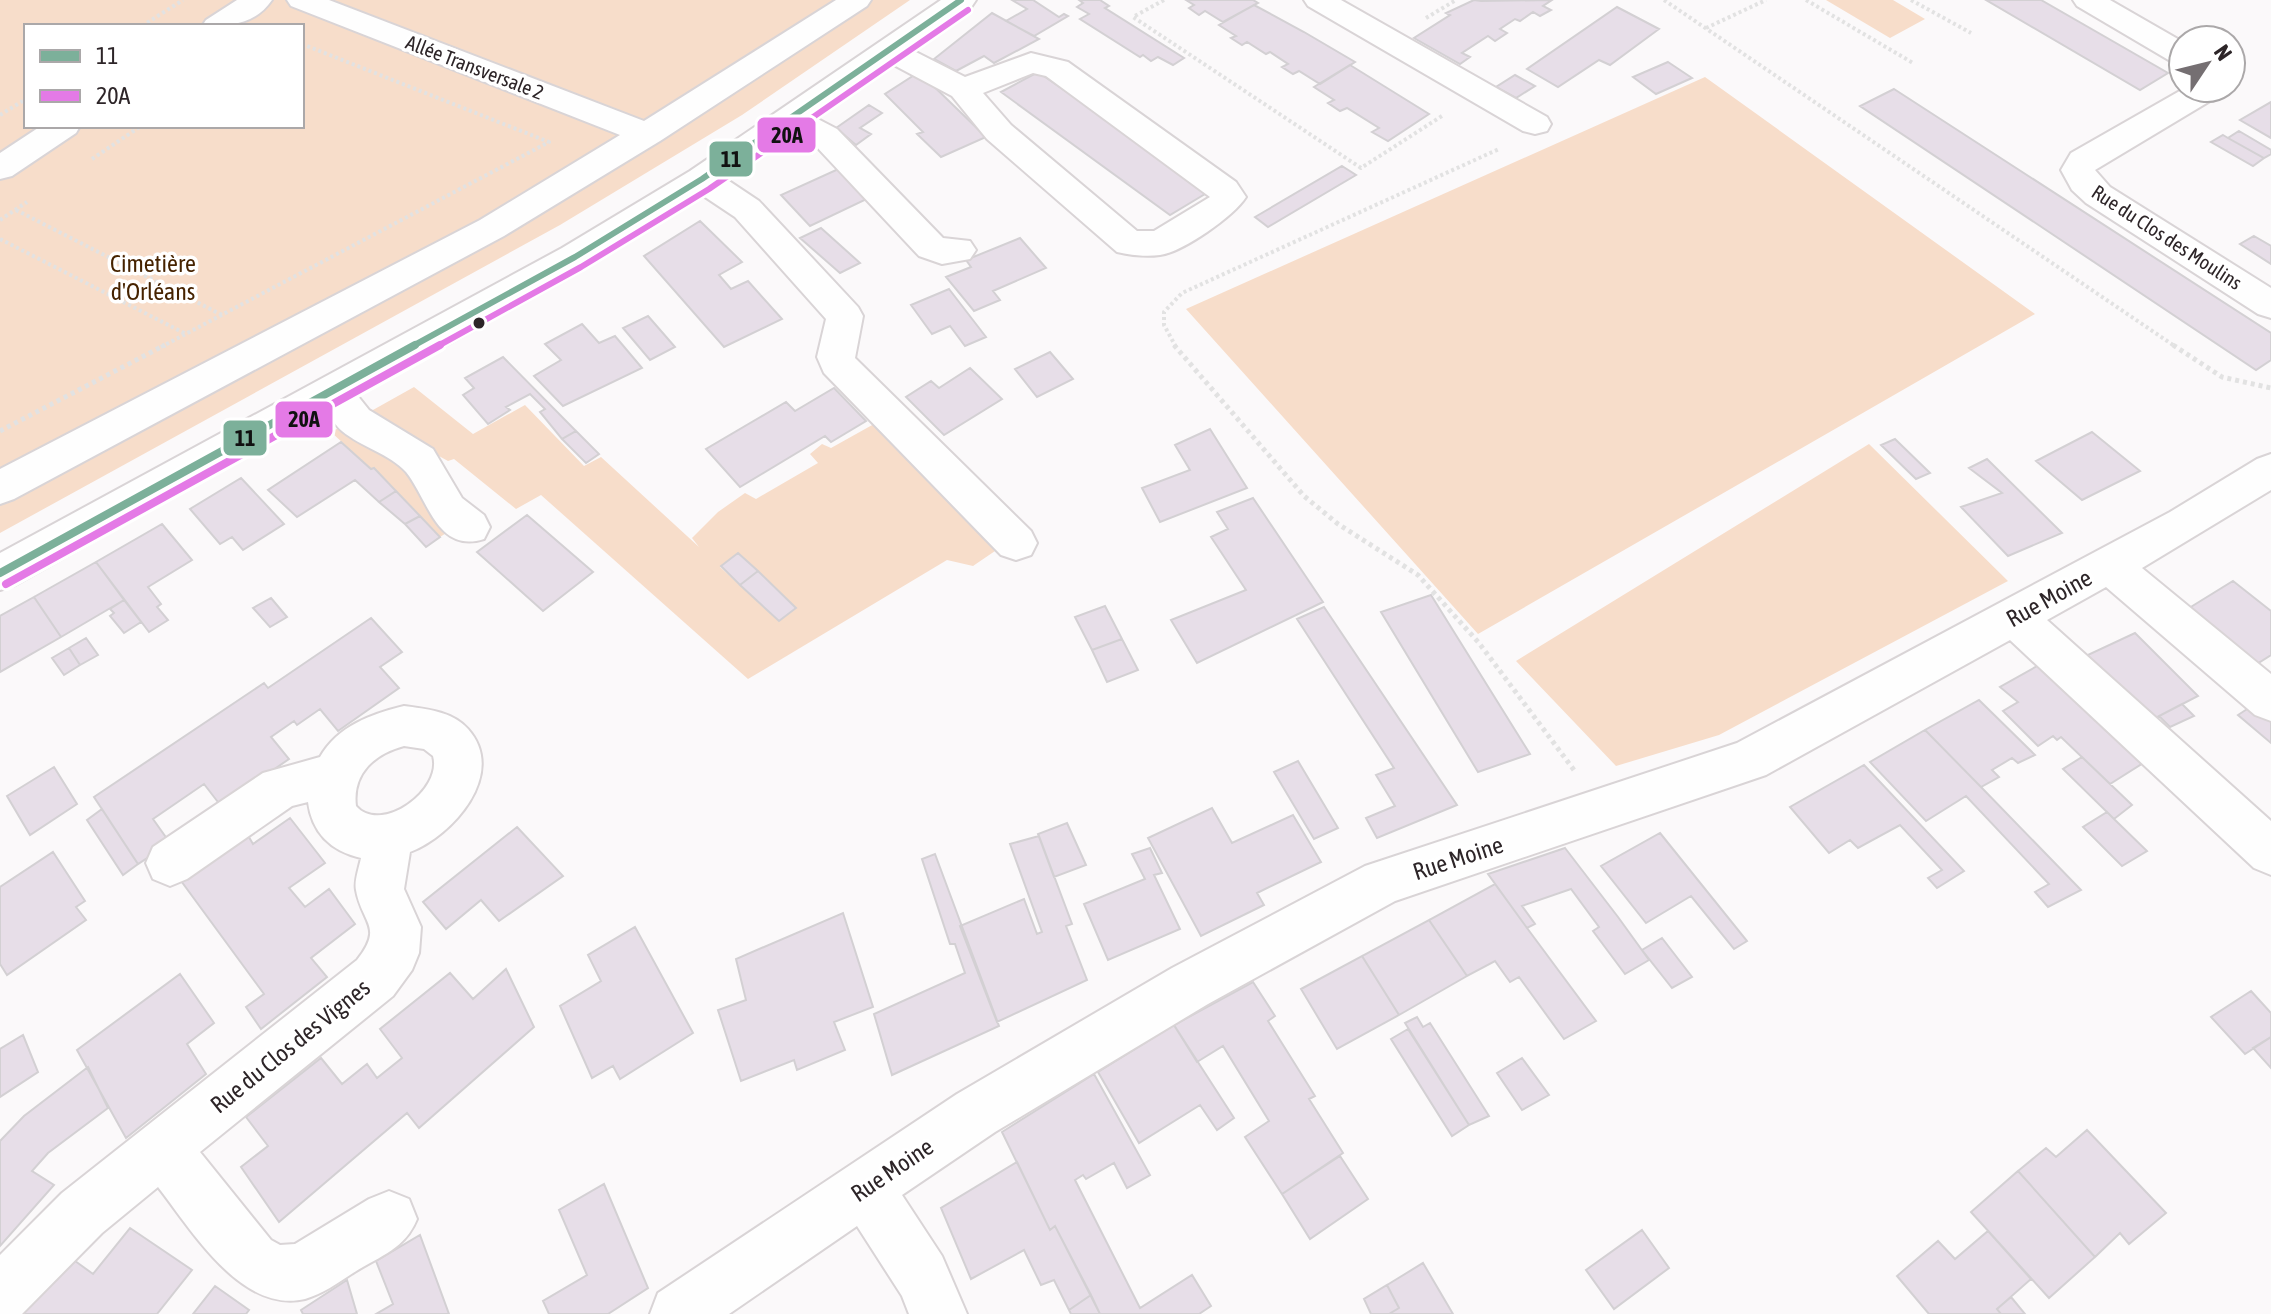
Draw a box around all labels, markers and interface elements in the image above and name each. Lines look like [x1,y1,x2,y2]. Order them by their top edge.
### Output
legend [24,24,304,128]
north arrow [2167,24,2247,104]
street label: Allée Transversale 2 [403,30,547,104]
text: N [2209,40,2238,65]
text: 11 [96,42,119,69]
text: 20A [96,82,131,109]
line badge: 20A [756,116,817,154]
text: 20A [771,122,803,148]
line badge: 11 [708,140,754,178]
text: 11 [721,146,741,172]
street label: Rue du Clos des Moulins [2088,180,2246,294]
park label: Cimetière d'Orléans [110,250,196,305]
unlabelled marker [471,315,487,331]
line badge: 20A [274,400,334,439]
text: 20A [288,406,320,432]
line badge: 11 [222,419,268,457]
text: 11 [235,425,255,451]
street label: Rue Moine [2002,564,2096,632]
street label: Rue Moine [1410,831,1506,885]
street label: Rue du Clos des Vignes [205,974,375,1118]
street label: Rue Moine [846,1133,938,1207]

